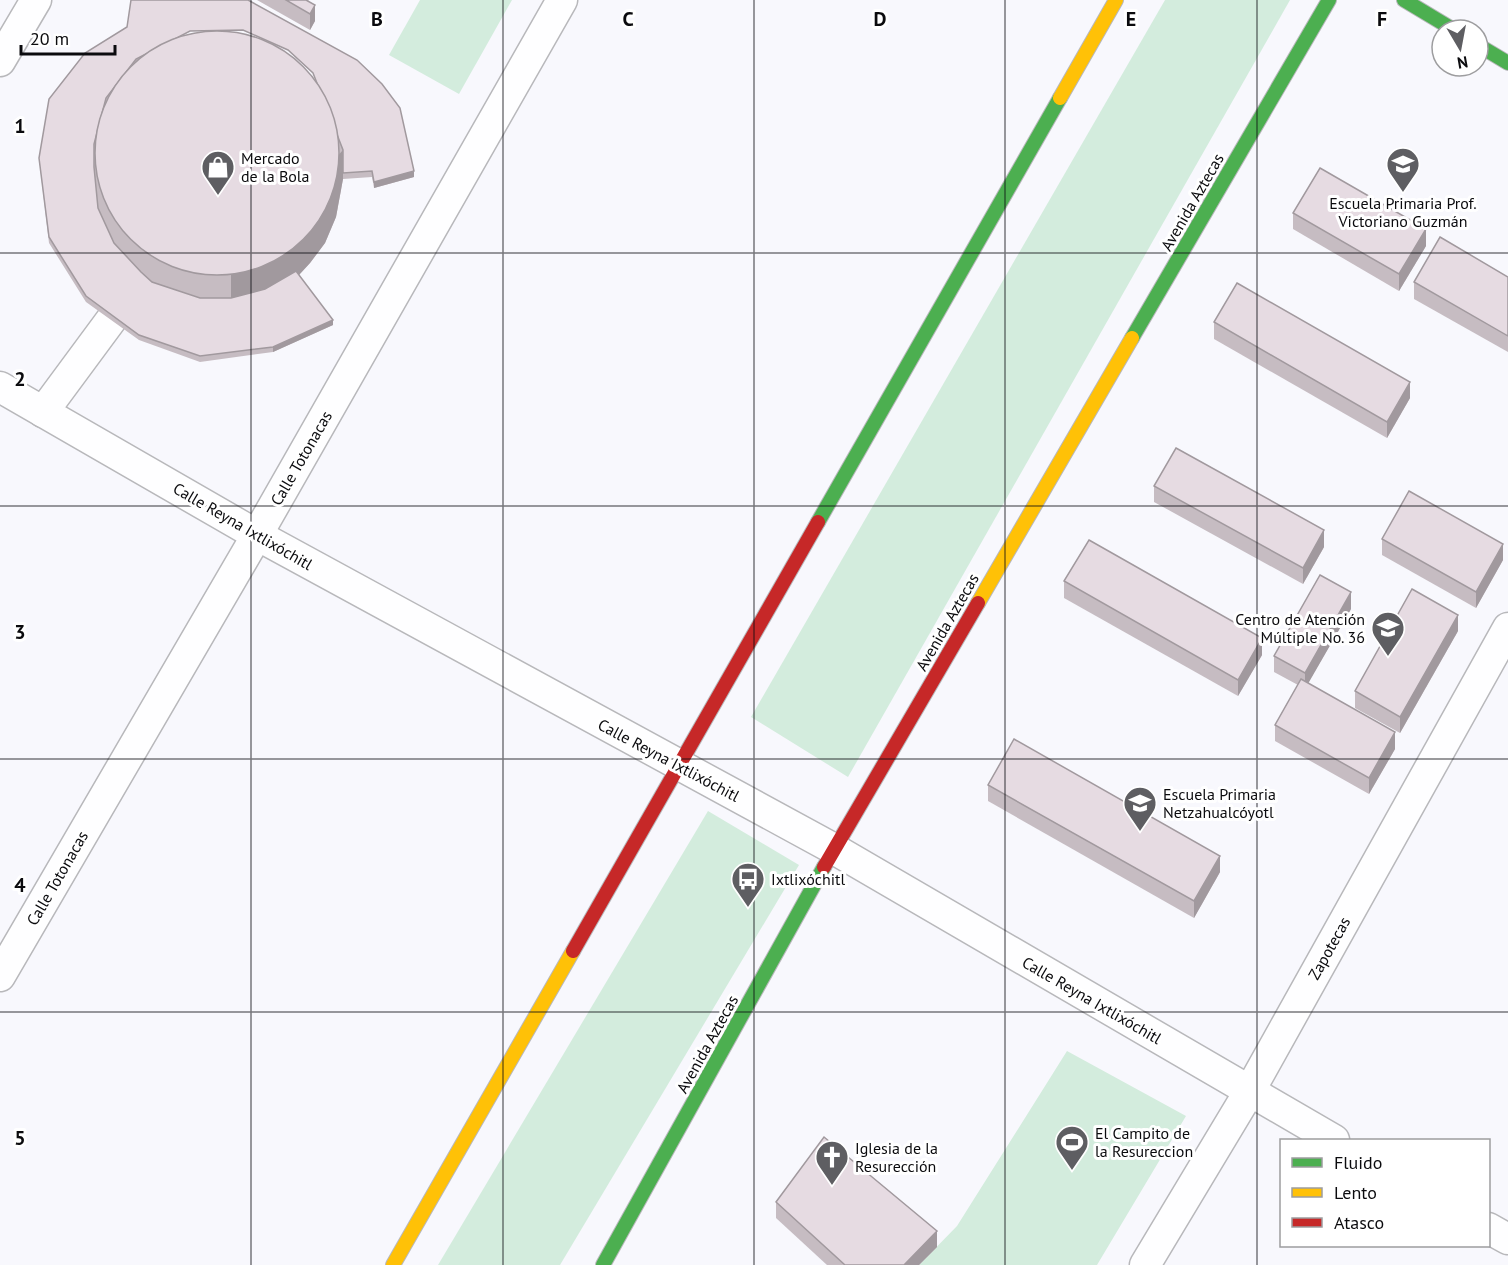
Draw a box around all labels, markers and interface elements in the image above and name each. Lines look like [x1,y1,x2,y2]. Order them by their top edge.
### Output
text: B [371,6,383,32]
text: C [622,6,634,32]
text: D [874,6,887,32]
text: E [1126,6,1136,32]
text: F [1377,6,1387,32]
scale bar [21,18,116,56]
north arrow [1430,18,1490,78]
text: 20 m [30,27,69,50]
text: N [1456,52,1470,74]
text: 1 [14,113,26,139]
school or university icon: Escuela Primaria Prof. Victoriano Guzmán [1385,146,1421,193]
place label: Mercado de la Bola [241,148,309,186]
shop icon: Mercado de la Bola [200,149,236,196]
street label: Avenida Aztecas [1156,150,1228,254]
place label: Escuela Primaria Prof. Victoriano Guzmán [1329,193,1477,231]
text: 2 [14,366,26,392]
street label: Calle Totonacas [266,407,336,509]
street label: Calle Reyna Ixtlixóchitl [170,478,317,574]
street label: Avenida Aztecas [911,570,983,674]
place label: Centro de Atención Múltiple No. 36 [1235,609,1365,647]
school or university icon: Centro de Atención Múltiple No. 36 [1370,610,1406,657]
text: 3 [14,619,26,645]
street label: Calle Reyna Ixtlixóchitl [595,714,744,806]
place label: Escuela Primaria Netzahualcóyotl [1163,784,1276,822]
school or university icon: Escuela Primaria Netzahualcóyotl [1122,785,1158,832]
street label: Calle Totonacas [22,827,92,929]
bus stop icon: Ixtlixóchitl [730,861,766,908]
place label: Ixtlixóchitl [771,869,845,889]
text: 4 [14,872,26,898]
street label: Zapotecas [1304,913,1355,983]
street label: Calle Reyna Ixtlixóchitl [1019,952,1166,1048]
street label: Avenida Aztecas [672,991,742,1097]
place label: El Campito de la Resureccion [1095,1123,1193,1161]
sports icon: El Campito de la Resureccion [1054,1124,1090,1171]
text: 5 [14,1125,26,1151]
place label: Iglesia de la Resurección [855,1138,938,1176]
church icon: Iglesia de la Resurección [814,1139,850,1186]
legend [1280,1139,1490,1247]
text: Fluido [1334,1151,1382,1174]
text: Lento [1334,1181,1377,1204]
text: Atasco [1334,1211,1384,1234]

